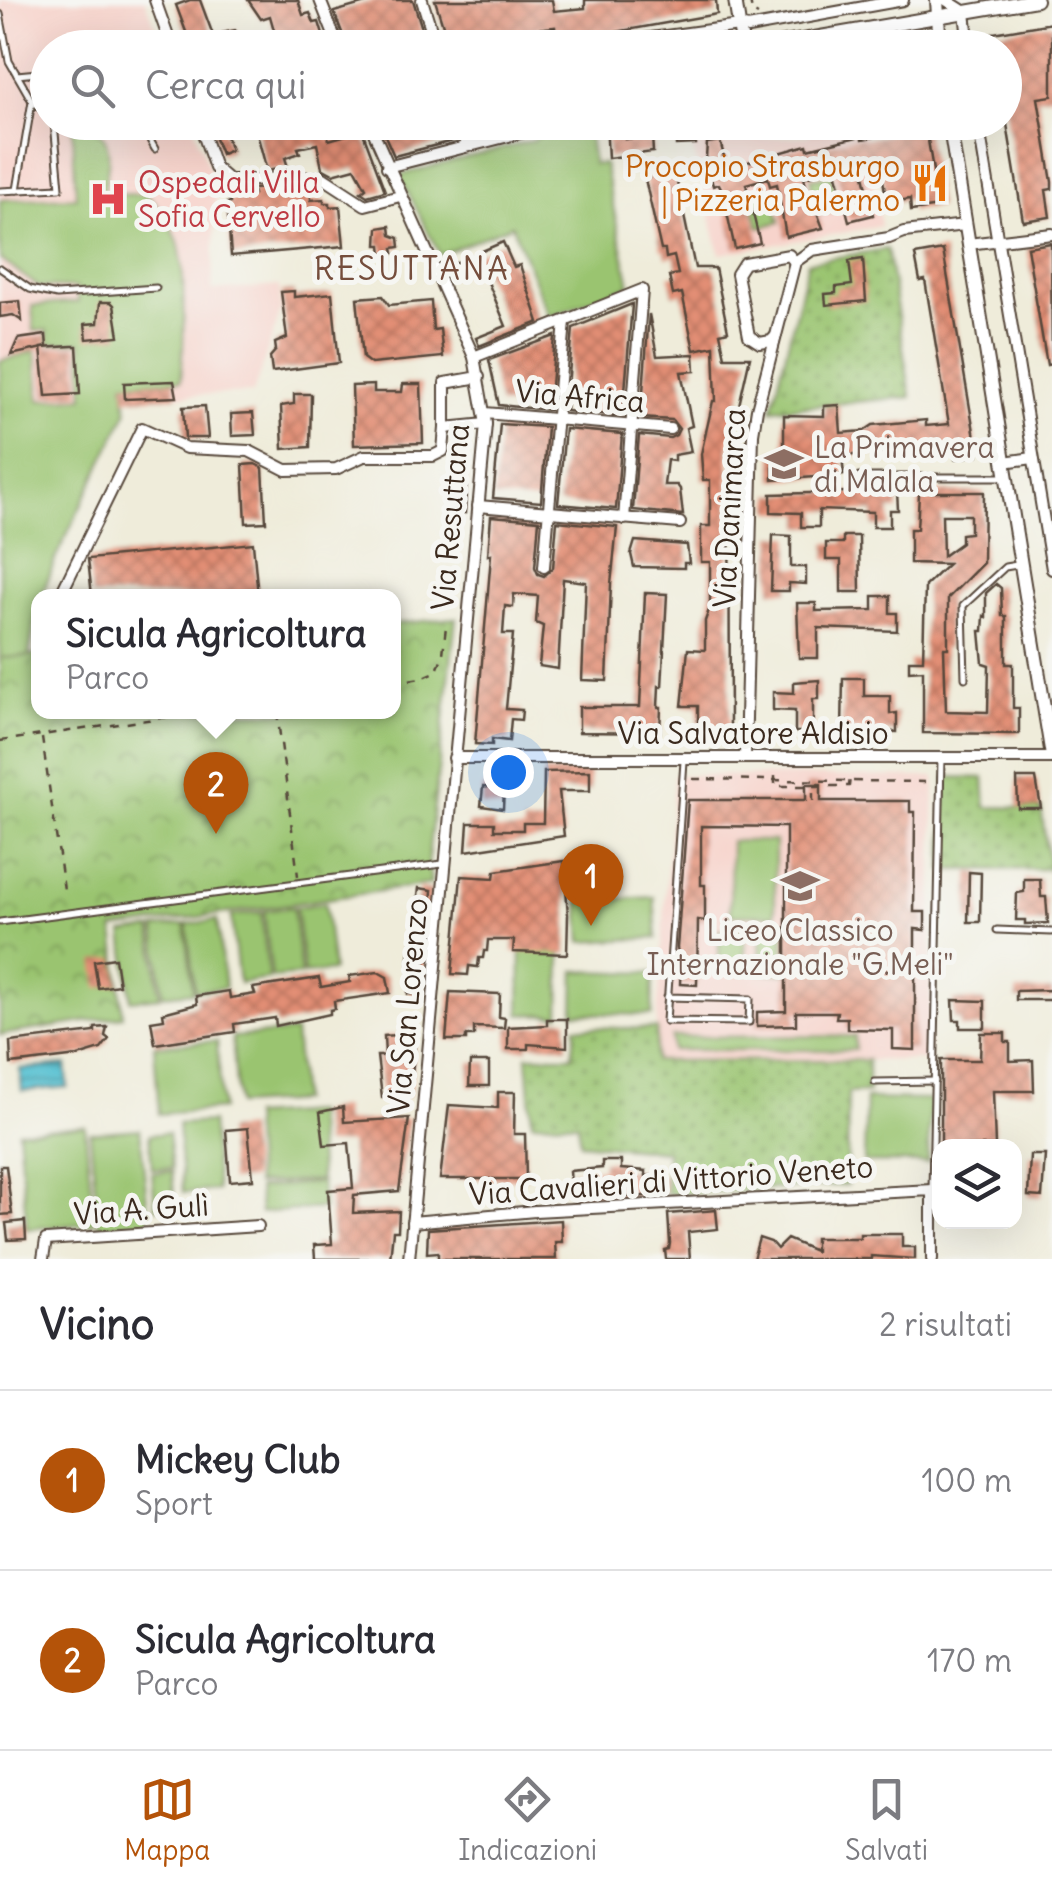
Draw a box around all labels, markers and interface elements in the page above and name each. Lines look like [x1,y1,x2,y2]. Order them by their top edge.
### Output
search box [30,30,1022,140]
icon: search [65,58,120,113]
text: Cerca qui [145,62,306,109]
place label: Procopio Strasburgo | Pizzeria Palermo [625,147,900,219]
restaurant icon: Procopio Strasburgo | Pizzeria Palermo [909,162,951,204]
place label: Ospedali Villa Sofia Cervello [138,163,321,235]
hospital icon: Ospedali Villa Sofia Cervello [87,178,129,220]
district label: RESUTTANA [314,248,510,289]
street label: Via Africa [514,371,646,421]
street label: Via Danimarca [705,407,753,609]
street label: Via Resuttana [423,422,477,612]
place label: La Primavera di Malala [814,428,995,500]
school or university icon: La Primavera di Malala [763,443,805,485]
popup [31,589,401,719]
text: Sicula Agricoltura [66,610,366,657]
text: Parco [66,657,149,698]
street label: Via Salvatore Aldisio [618,714,889,752]
your location [483,747,534,798]
pin: 2 [184,752,248,834]
pin: 1 [558,844,624,926]
school or university icon: Liceo Classico Internazionale "G.Meli" [779,865,821,907]
street label: Via San Lorenzo [379,896,435,1116]
place label: Liceo Classico Internazionale "G.Meli" [646,911,954,983]
map controls [932,1139,1022,1229]
button: layers [932,1139,1022,1229]
street label: Via Cavalieri di Vittorio Veneto [468,1147,874,1213]
street label: Via A. Gulì [72,1185,210,1233]
text: Vicino [40,1298,154,1350]
text: 2 risultati [879,1304,1012,1345]
text: Mickey Club [135,1436,340,1483]
text: 1 [66,1460,79,1501]
text: 100 m [922,1460,1012,1501]
text: Sport [135,1483,213,1524]
text: Sicula Agricoltura [135,1616,436,1663]
text: 2 [64,1640,81,1681]
text: 170 m [927,1640,1012,1681]
text: Parco [135,1663,219,1704]
tab: Mappa [124,1772,210,1868]
tab: Indicazioni [458,1772,597,1868]
tab: Salvati [845,1772,928,1868]

